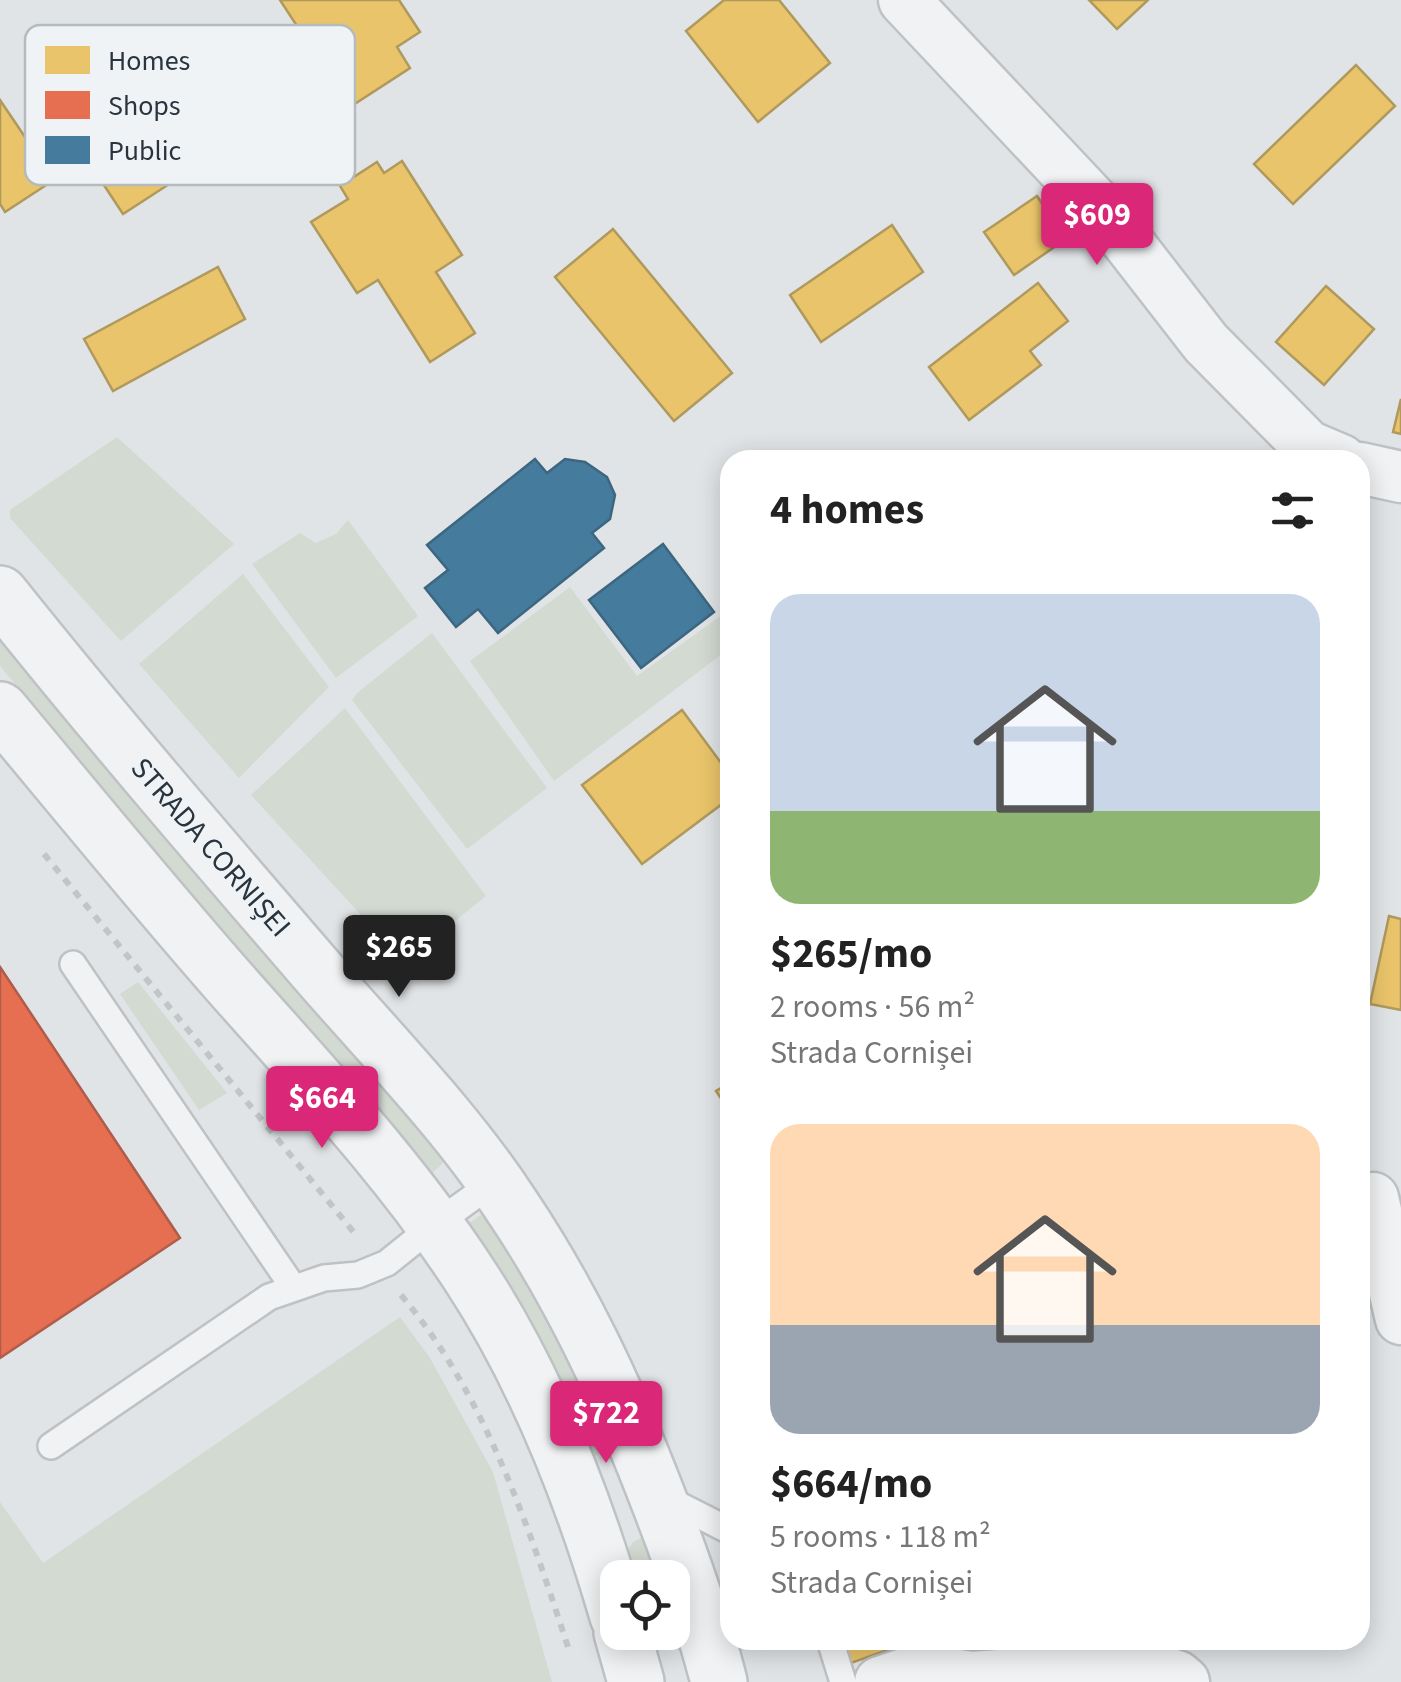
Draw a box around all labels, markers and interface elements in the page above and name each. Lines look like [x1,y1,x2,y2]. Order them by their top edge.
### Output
legend [25,25,355,185]
text: Homes [108,41,190,81]
text: Shops [108,86,181,126]
text: Public [108,131,182,171]
pin: $609 [1038,183,1156,268]
text: $609 [1063,192,1131,238]
text: 4 homes [770,480,924,540]
icon: filters [1265,483,1320,538]
icon: home [955,659,1135,839]
street label: STRADA CORNIȘEI [120,748,301,947]
pin: $265 [340,915,458,1000]
text: $265 [365,924,433,970]
text: $265/mo [770,924,932,984]
text: 2 rooms · 56 m² [770,984,975,1030]
text: Strada Cornișei [770,1030,973,1076]
pin: $664 [263,1066,381,1151]
text: $664 [288,1075,356,1121]
icon: home [955,1189,1135,1369]
pin: $722 [547,1381,665,1466]
text: $722 [572,1390,640,1436]
text: $664/mo [770,1454,932,1514]
text: 5 rooms · 118 m² [770,1514,991,1560]
map controls [600,1560,690,1650]
button: locate [600,1560,690,1650]
text: Strada Cornișei [770,1560,973,1606]

